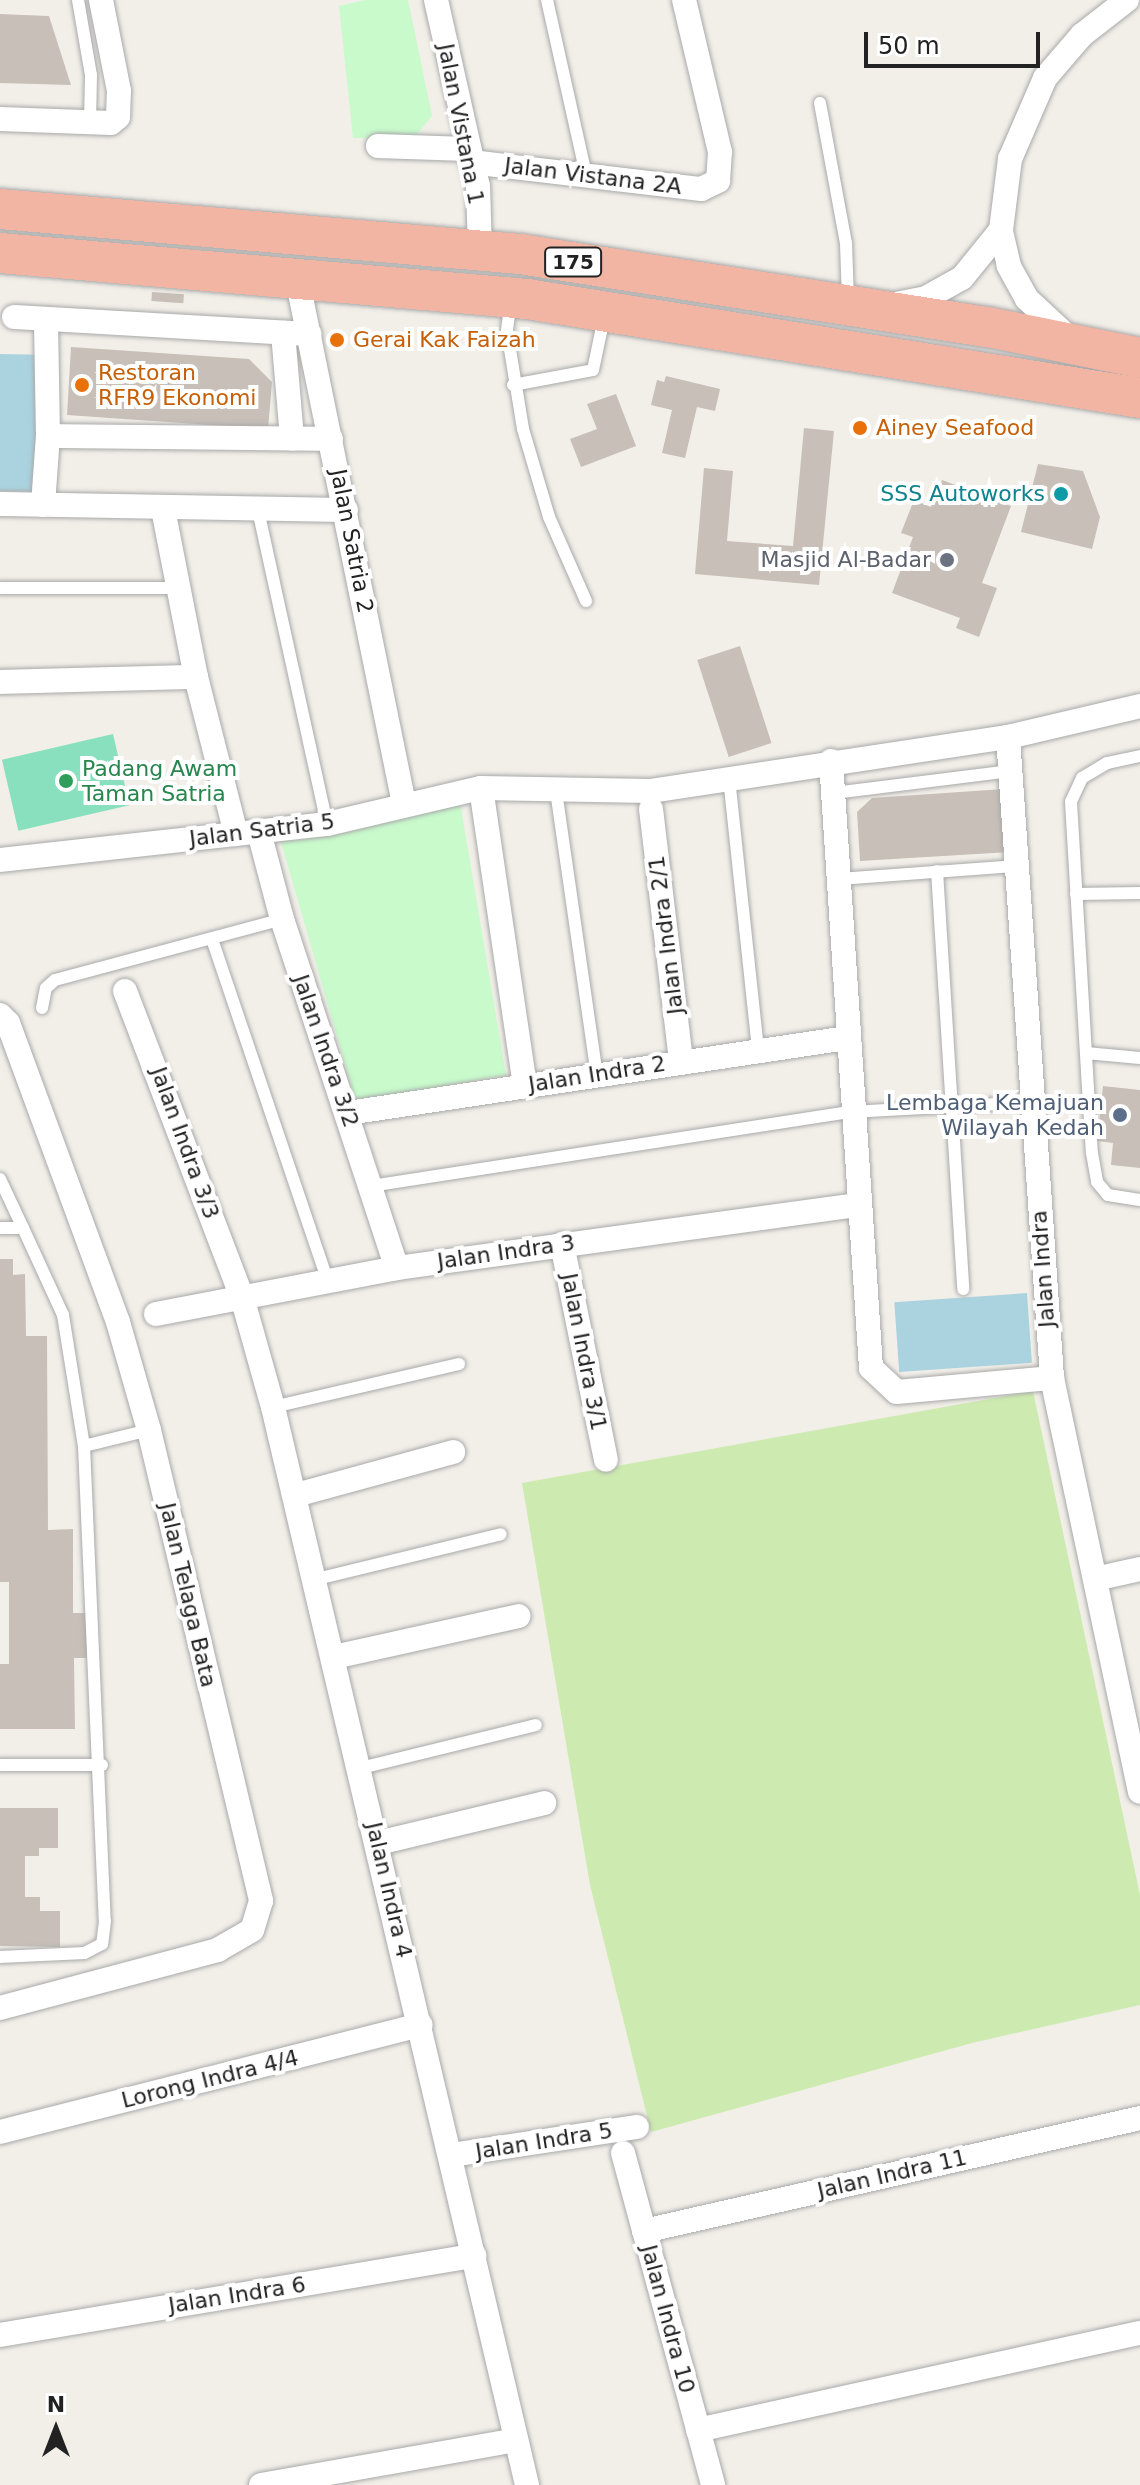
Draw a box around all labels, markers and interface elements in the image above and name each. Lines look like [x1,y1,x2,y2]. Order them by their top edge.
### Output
scale bar [868,16,1044,66]
text: 50 m [878,32,940,60]
street label: Jalan Vistana 1 [432,41,490,207]
street label: Jalan Vistana 2A [503,152,683,200]
road number: 175 [543,246,603,278]
place label: Gerai Kak Faizah [353,327,536,353]
marker: Gerai Kak Faizah [328,331,346,349]
place label: Restoran RFR9 Ekonomi [98,359,256,410]
marker: Restoran RFR9 Ekonomi [73,376,91,394]
place label: Ainey Seafood [876,415,1034,441]
marker: Ainey Seafood [851,419,869,437]
street label: Jalan Satria 2 [325,467,379,615]
place label: SSS Autoworks [880,481,1045,507]
marker: SSS Autoworks [1052,485,1070,503]
place label: Masjid Al-Badar [761,547,931,573]
marker: Masjid Al-Badar [938,551,956,569]
place label: Padang Awam Taman Satria [82,755,237,806]
marker: Padang Awam Taman Satria [57,772,75,790]
street label: Jalan Satria 5 [188,808,336,852]
street label: Jalan Indra 2/1 [643,854,689,1016]
street label: Jalan Indra 3/2 [288,971,364,1131]
street label: Jalan Indra 2 [527,1050,667,1098]
street label: Jalan Indra 3/3 [145,1063,225,1223]
place label: Lembaga Kemajuan Wilayah Kedah [886,1089,1104,1140]
marker: Lembaga Kemajuan Wilayah Kedah [1111,1106,1129,1124]
street label: Jalan Indra [1026,1210,1060,1328]
street label: Jalan Indra 3 [436,1229,576,1275]
street label: Jalan Indra 3/1 [556,1271,612,1433]
street label: Jalan Telaga Bata [154,1500,222,1690]
street label: Jalan Indra 4 [361,1820,417,1960]
street label: Lorong Indra 4/4 [119,2044,301,2114]
street label: Jalan Indra 5 [474,2117,614,2165]
street label: Jalan Indra 11 [815,2144,969,2204]
street label: Jalan Indra 10 [636,2242,700,2396]
street label: Jalan Indra 6 [167,2271,307,2319]
north arrow [16,2389,96,2469]
text: N [47,2392,65,2417]

